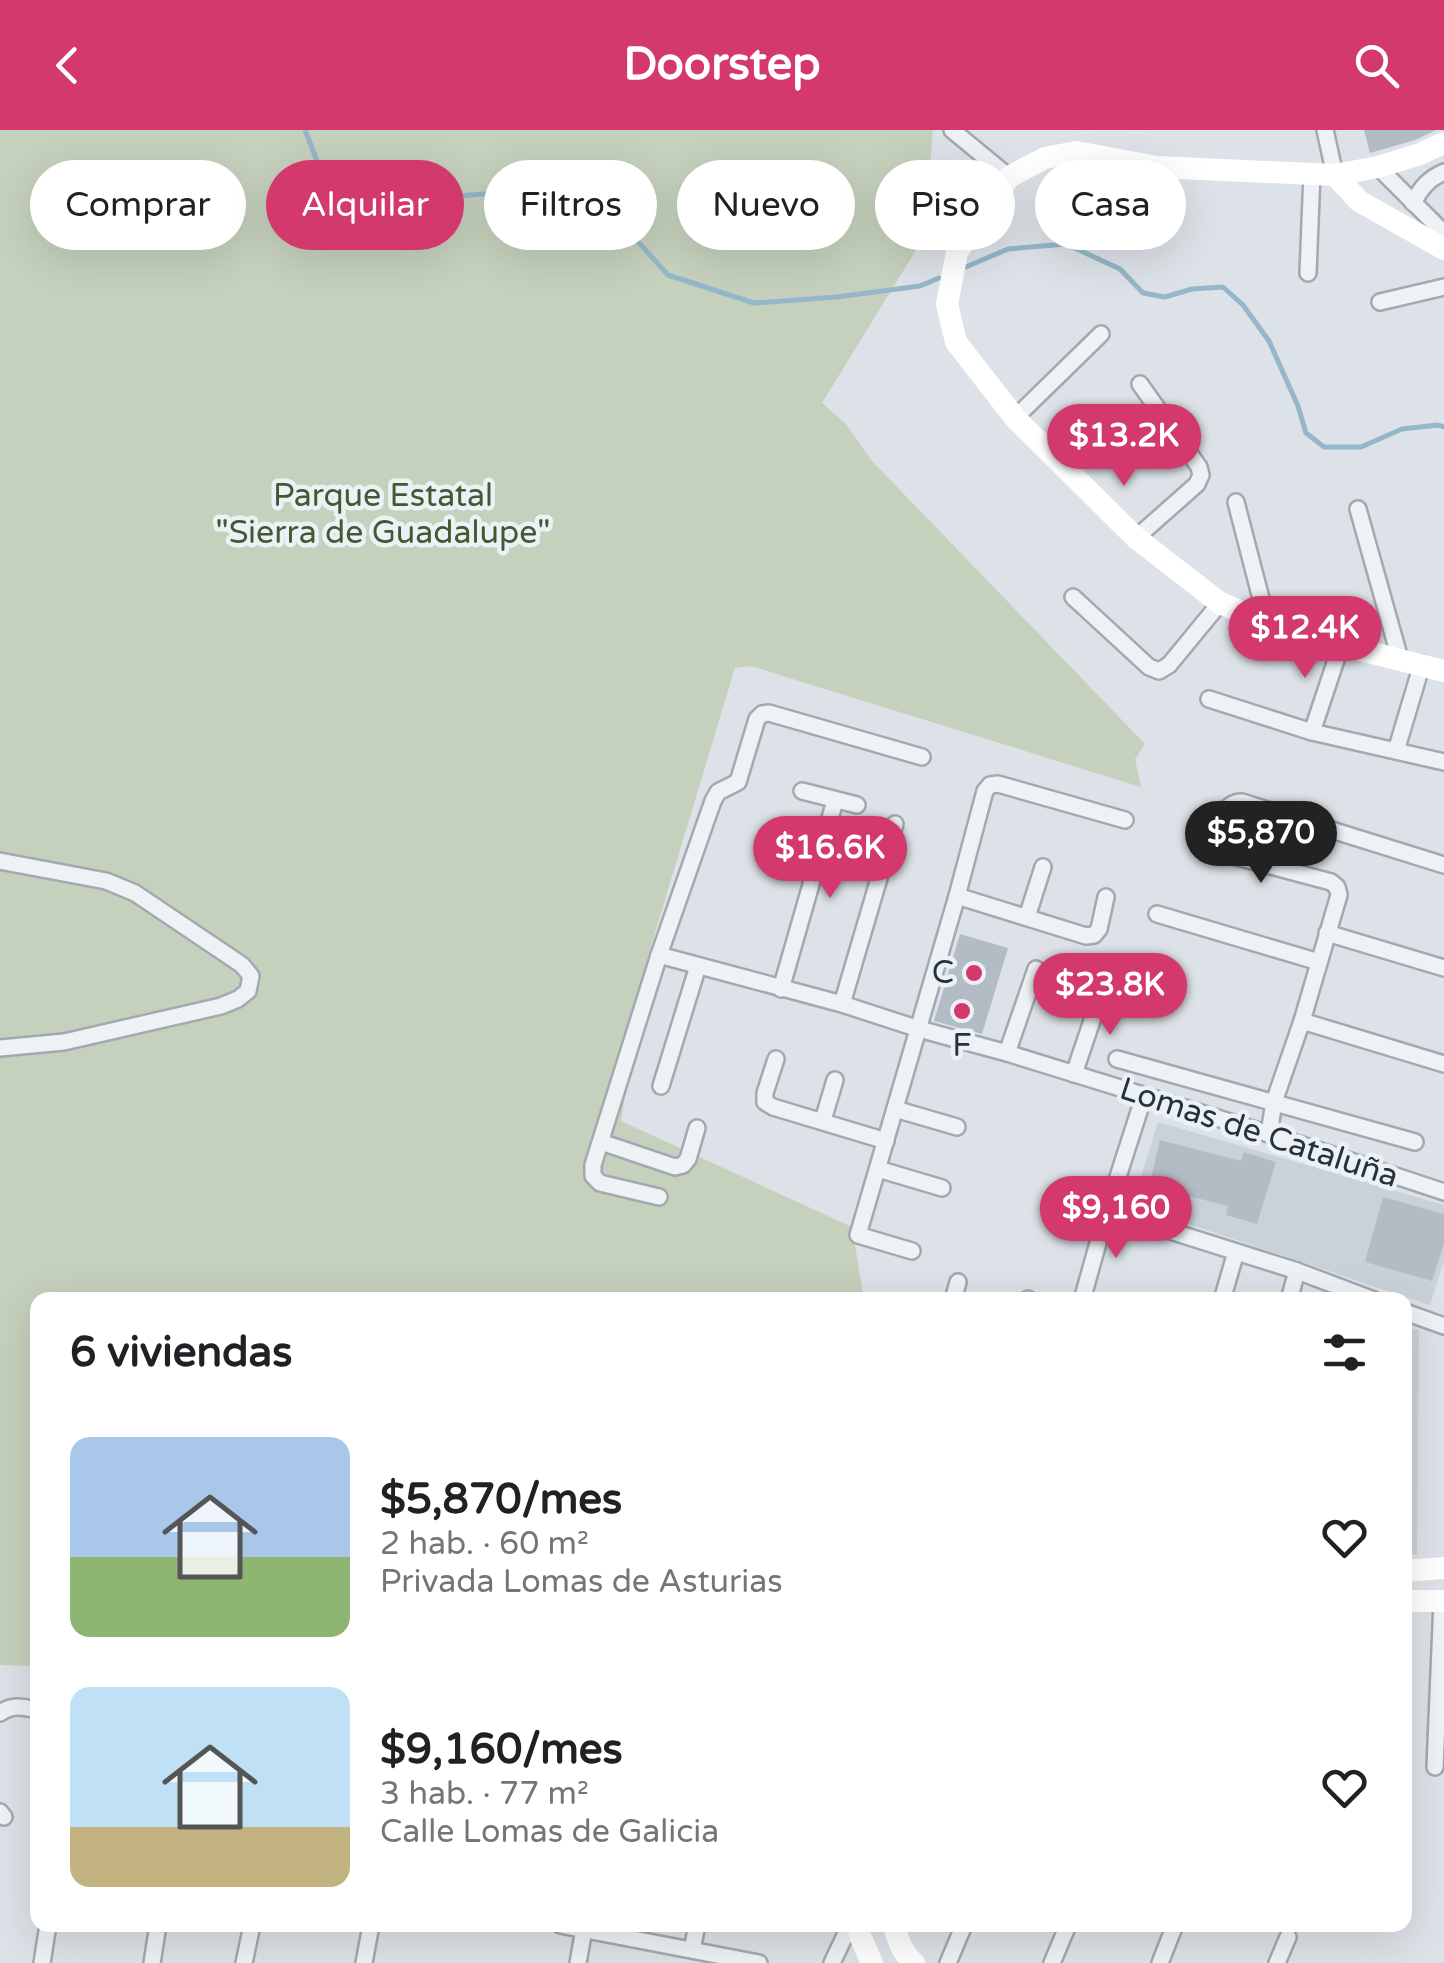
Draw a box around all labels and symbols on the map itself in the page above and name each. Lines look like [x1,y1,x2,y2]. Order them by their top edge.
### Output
pin: $13.2K [1043,404,1205,489]
park label: Parque Estatal "Sierra de Guadalupe" [216,477,550,552]
pin: $12.4K [1224,596,1386,681]
pin: $5,870 [1180,801,1342,886]
pin: $16.6K [749,816,911,901]
pin: $23.8K [1029,953,1191,1038]
place label: C [932,954,954,992]
marker: C [963,962,985,984]
marker: F [951,1000,973,1022]
place label: F [952,1027,972,1065]
street label: Lomas de Cataluña [1115,1070,1403,1196]
pin: $9,160 [1035,1176,1197,1261]

